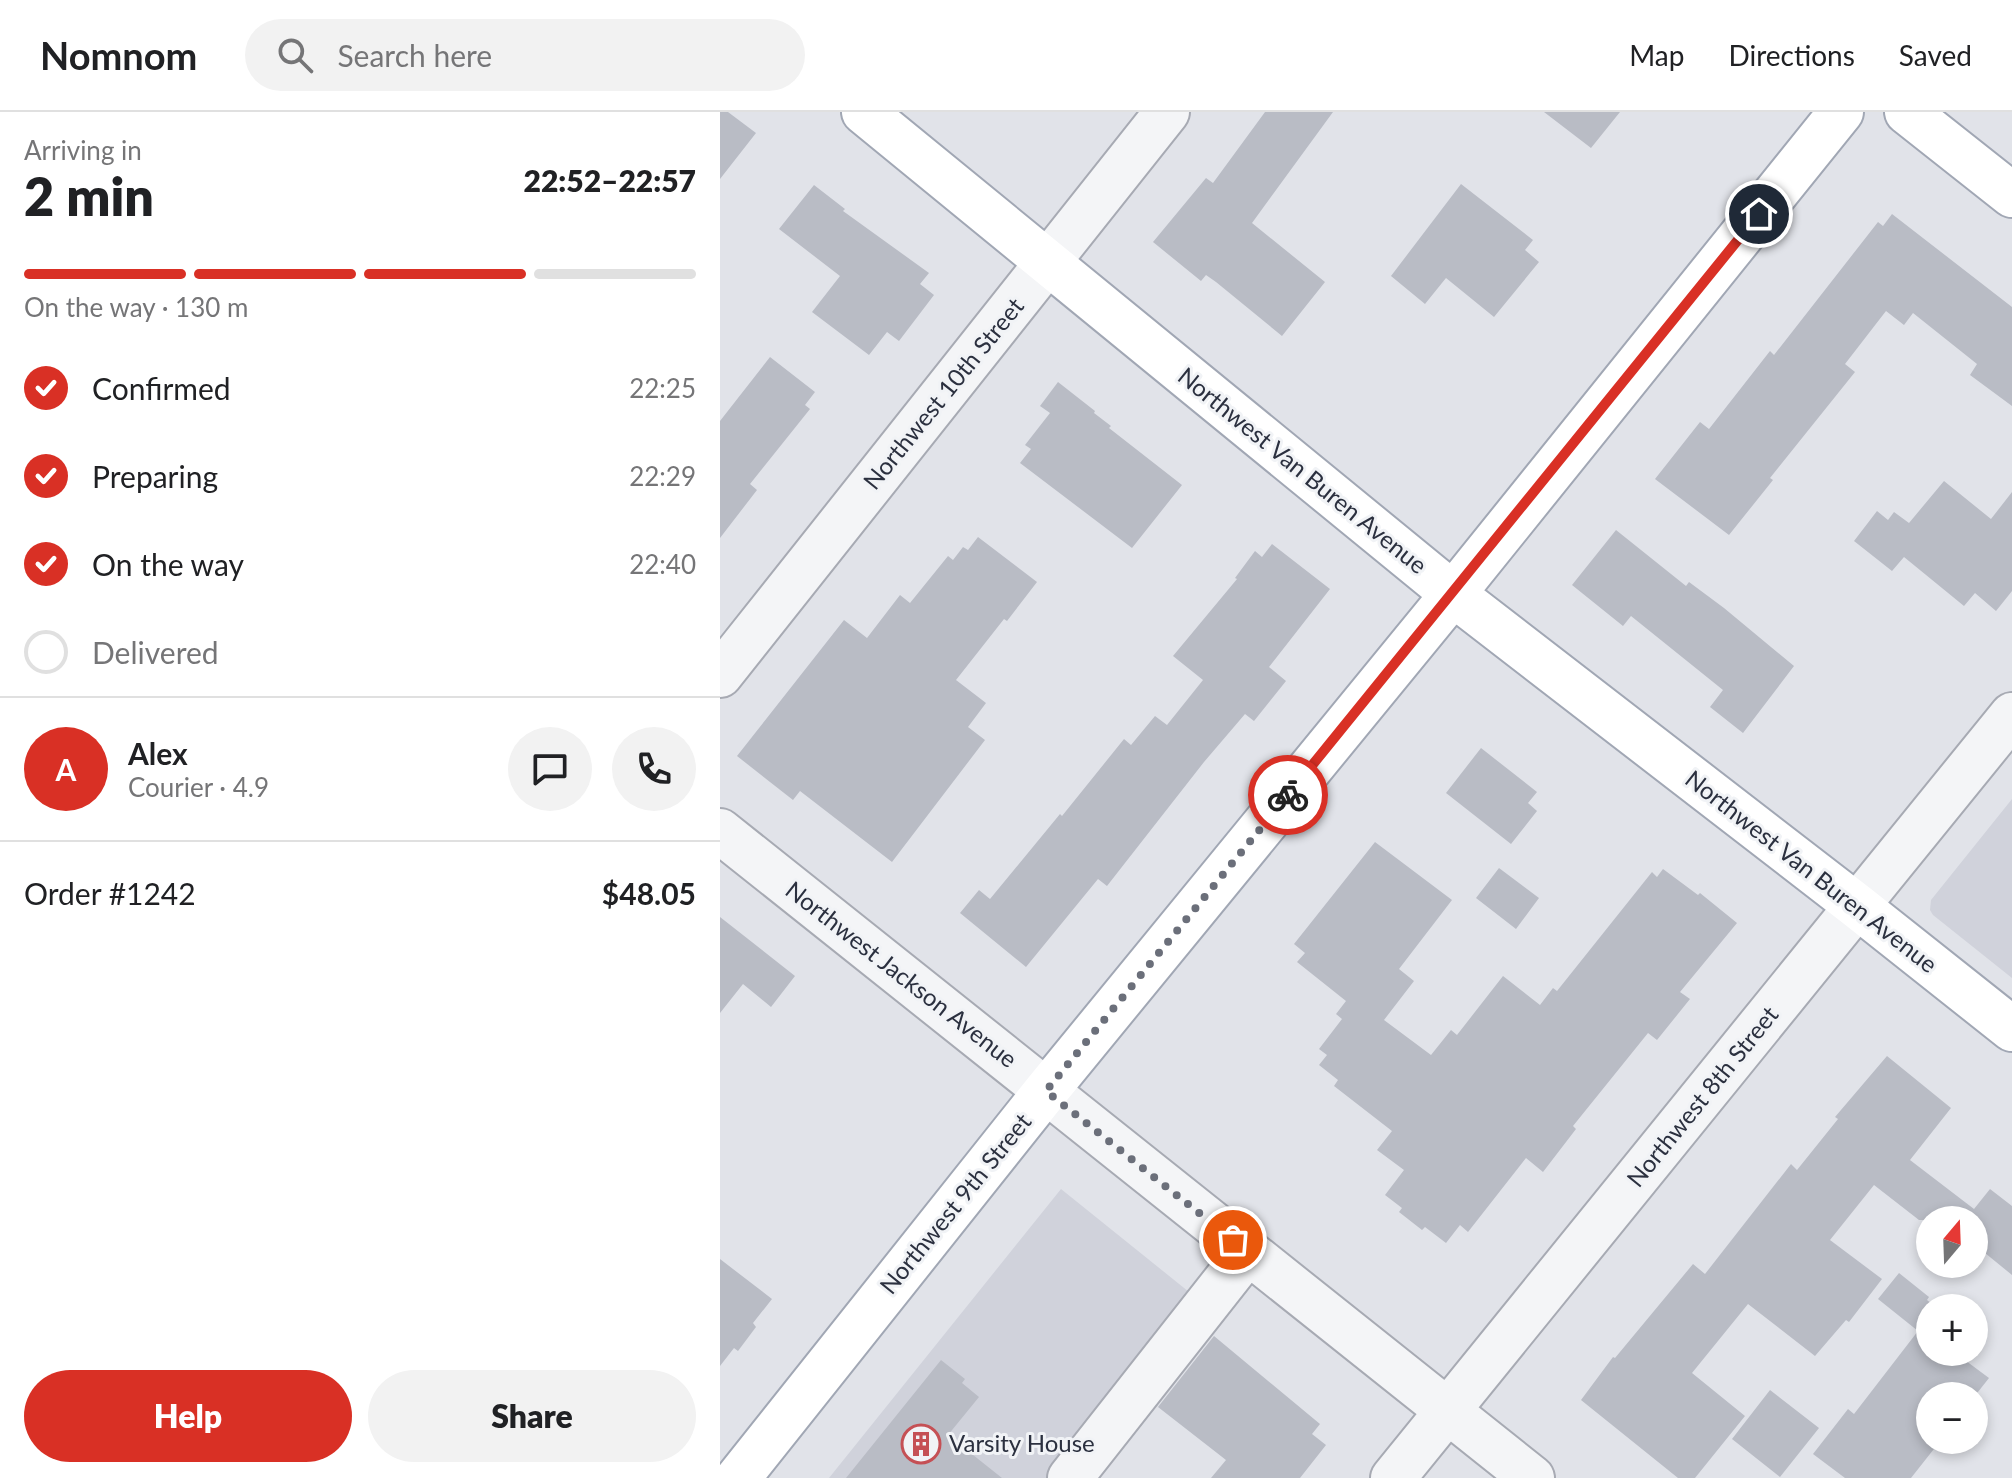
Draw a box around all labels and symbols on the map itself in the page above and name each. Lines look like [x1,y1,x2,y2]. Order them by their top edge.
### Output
pin [1725,180,1793,248]
street label: Northwest 10th Street [857,291,1029,495]
street label: Northwest Van Buren Avenue [1173,361,1433,579]
courier [1248,755,1328,835]
street label: Northwest Van Buren Avenue [1680,763,1944,978]
street label: Northwest Jackson Avenue [781,875,1023,1073]
street label: Northwest 8th Street [1620,1000,1784,1192]
street label: Northwest 9th Street [873,1107,1037,1299]
pin [1199,1206,1267,1274]
north arrow [1916,1206,1988,1278]
building icon: Varsity House [900,1423,942,1465]
place label: Varsity House [949,1428,1095,1457]

